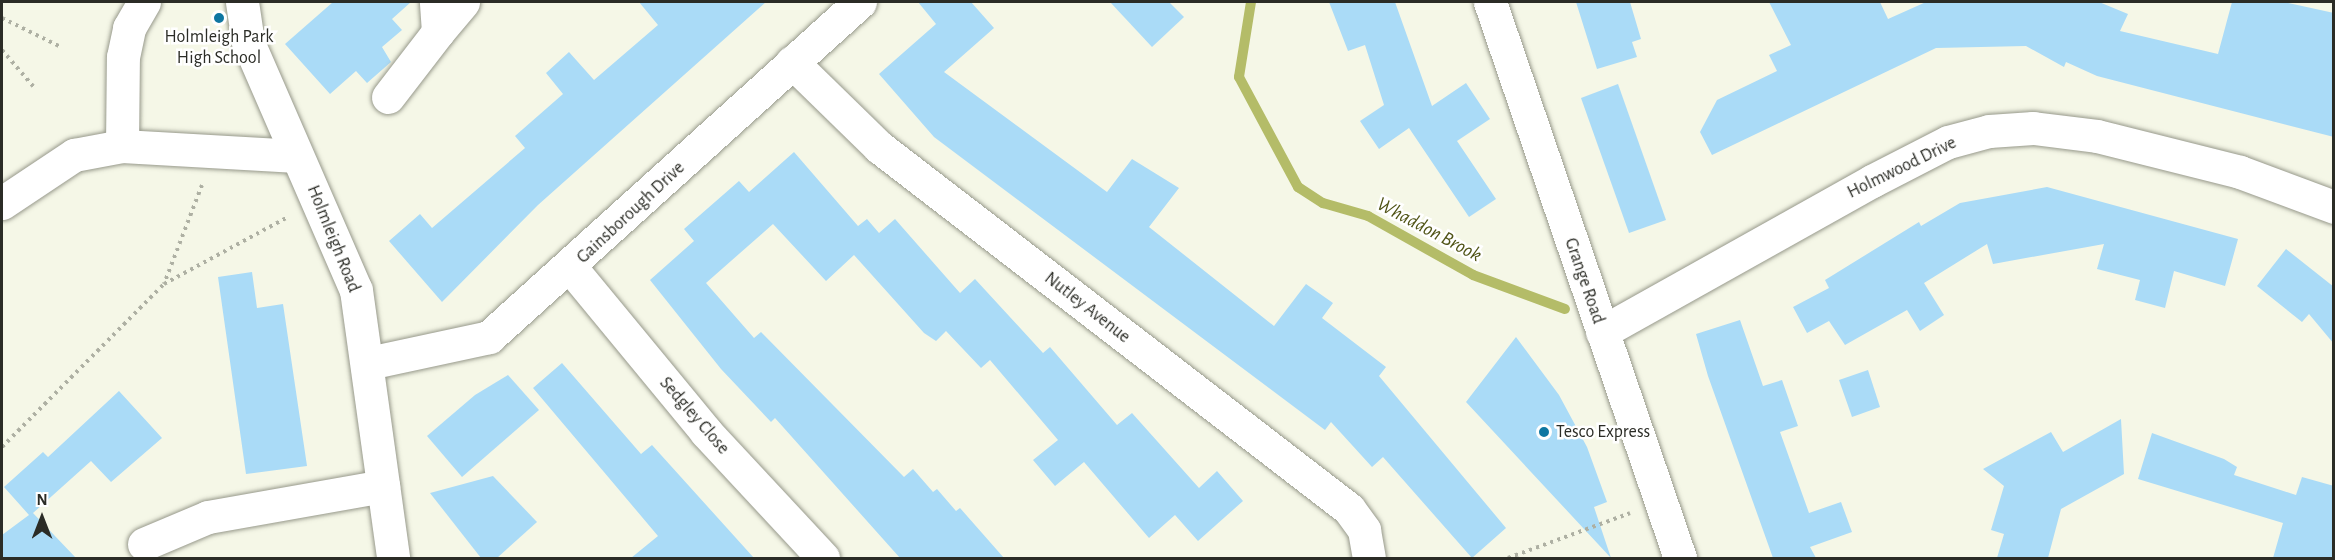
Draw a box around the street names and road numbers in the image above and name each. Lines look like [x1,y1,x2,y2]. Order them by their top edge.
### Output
street label: Holmwood Drive [1844,132,1960,204]
street label: Gainsborough Drive [573,158,689,268]
street label: Holmleigh Road [302,182,364,296]
street label: Grange Road [1559,235,1609,327]
street label: Nutley Avenue [1040,268,1134,348]
street label: Sedgley Close [655,373,733,459]

